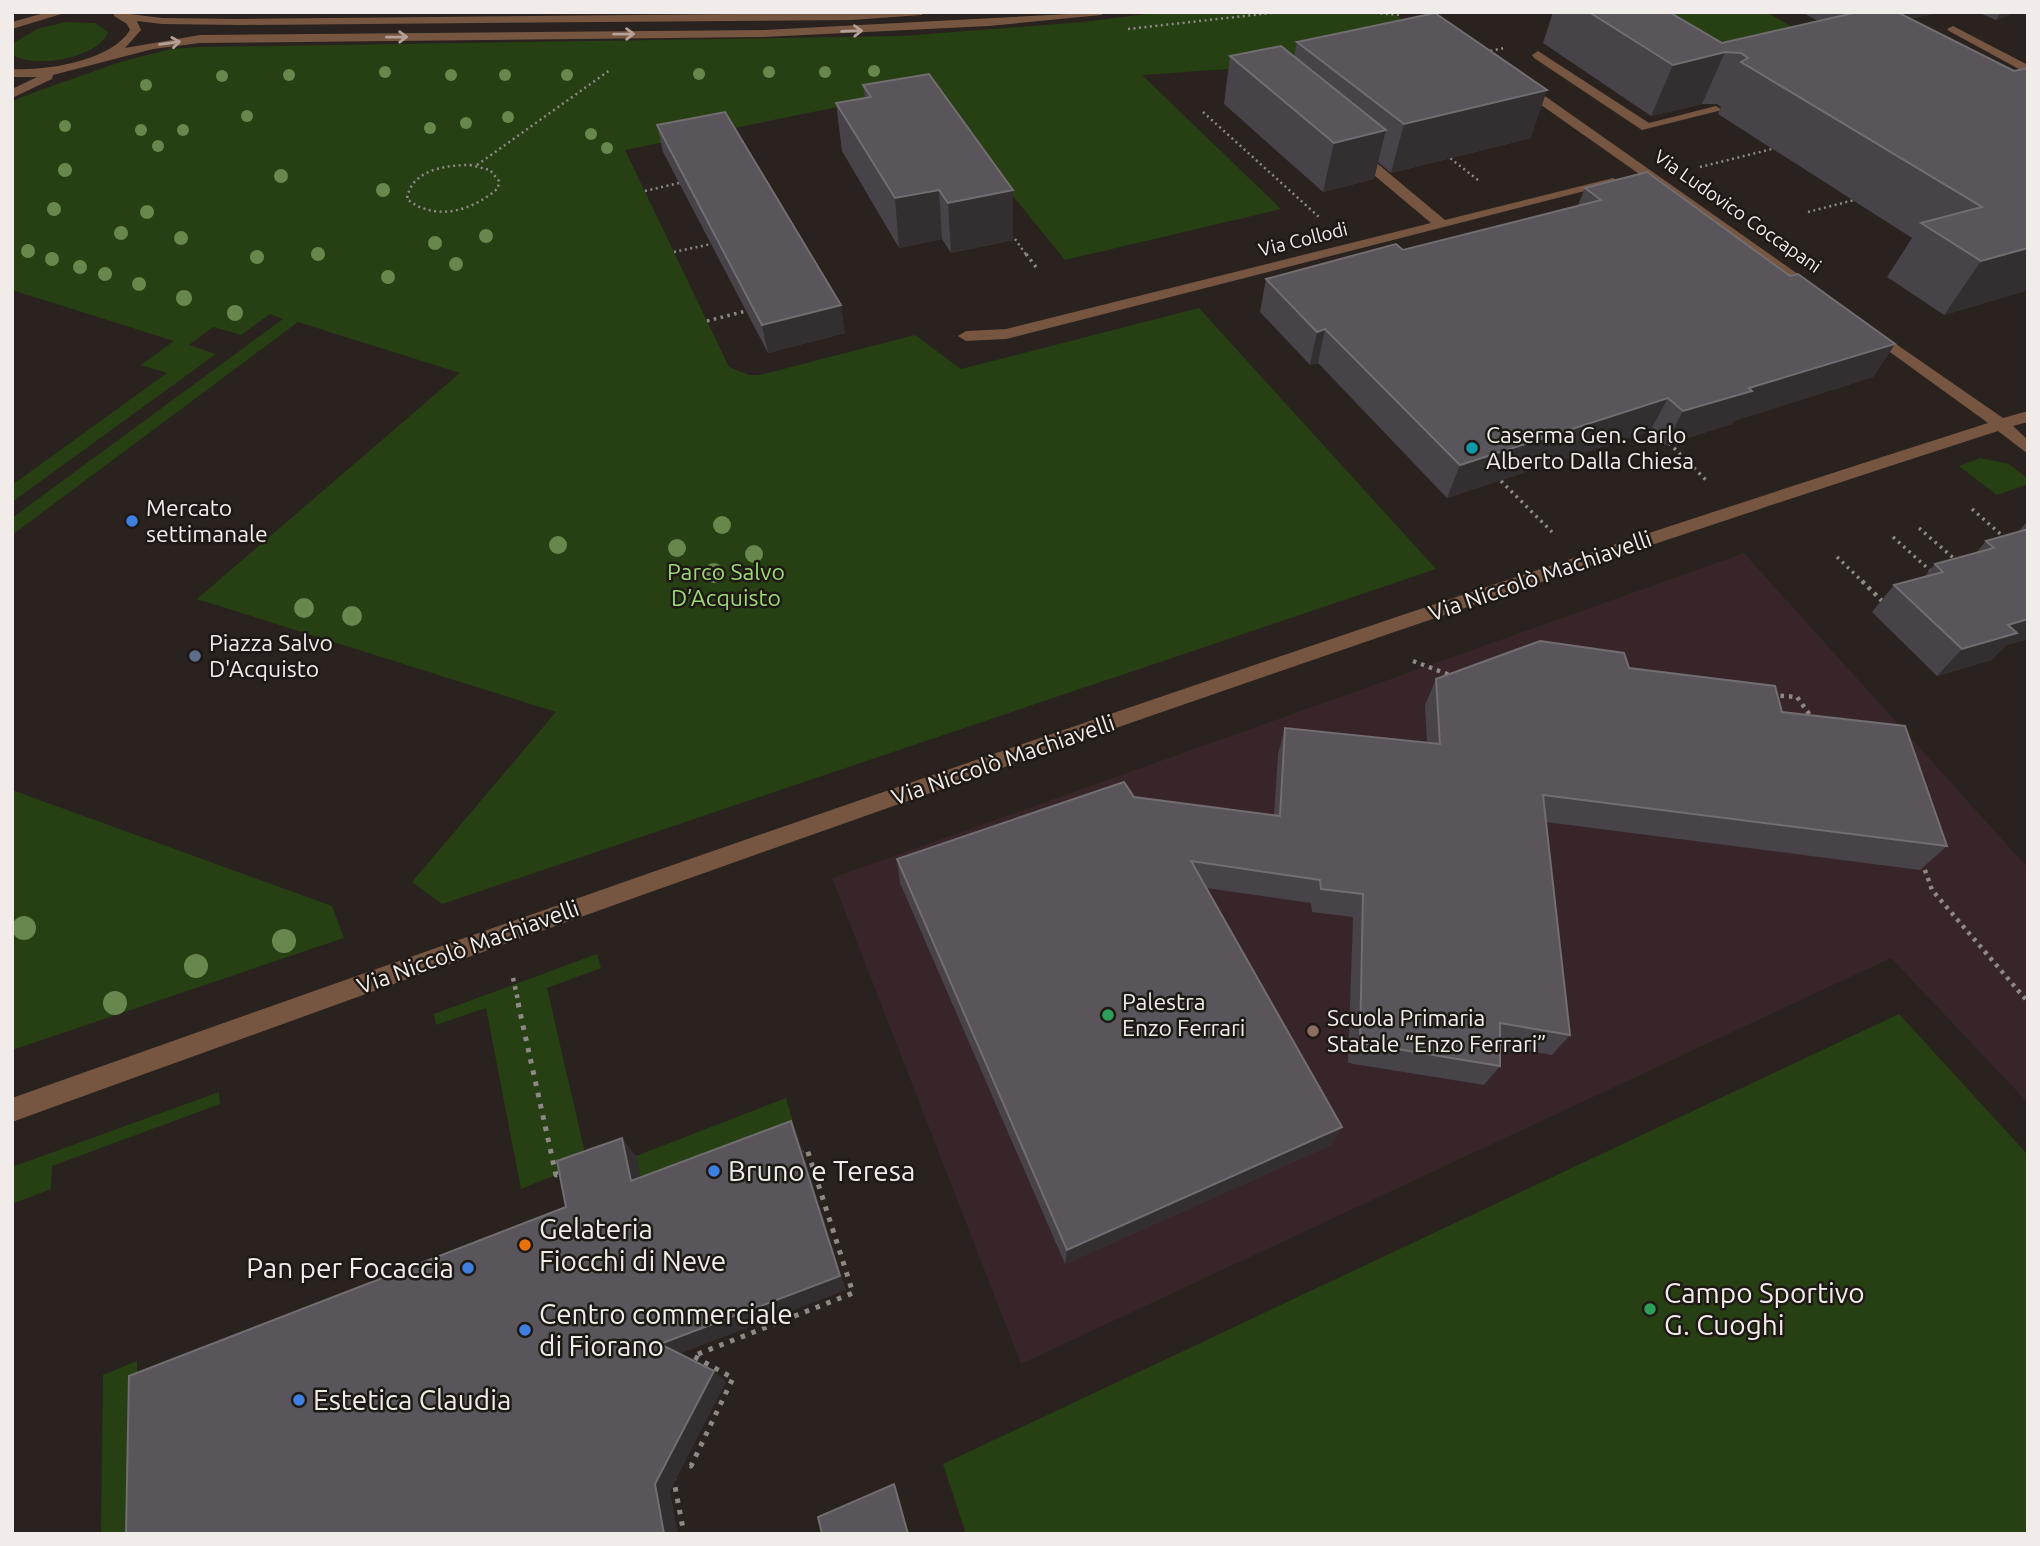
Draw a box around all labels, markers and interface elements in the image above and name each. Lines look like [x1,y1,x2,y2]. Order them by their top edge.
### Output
one-way arrow [840,25,863,38]
one-way arrow [613,27,636,41]
one-way arrow [385,30,408,43]
one-way arrow [158,36,180,49]
street label: Via Ludovico Coccapani [1650,145,1826,277]
street label: Via Collodi [1256,217,1350,261]
place label: Caserma Gen. Carlo Alberto Dalla Chiesa [1486,422,1694,473]
marker: Caserma Gen. Carlo Alberto Dalla Chiesa [1464,440,1480,456]
place label: Mercato settimanale [146,495,268,546]
marker: Mercato settimanale [124,513,140,529]
street label: Via Niccolò Machiavelli [1425,526,1655,625]
park label: Parco Salvo D’Acquisto [667,559,785,610]
place label: Piazza Salvo D'Acquisto [209,630,333,681]
marker: Piazza Salvo D'Acquisto [187,648,203,664]
street label: Via Niccolò Machiavelli [888,710,1118,809]
street label: Via Niccolò Machiavelli [354,895,582,998]
place label: Palestra Enzo Ferrari [1122,989,1245,1040]
place label: Scuola Primaria Statale “Enzo Ferrari” [1327,1005,1546,1056]
marker: Palestra Enzo Ferrari [1100,1007,1116,1023]
marker: Scuola Primaria Statale “Enzo Ferrari” [1305,1023,1321,1039]
place label: Bruno e Teresa [728,1155,915,1186]
marker: Bruno e Teresa [706,1163,722,1179]
place label: Gelateria Fiocchi di Neve [539,1213,726,1276]
marker: Gelateria Fiocchi di Neve [517,1237,533,1253]
place label: Pan per Focaccia [246,1252,454,1283]
marker: Pan per Focaccia [460,1260,476,1276]
place label: Campo Sportivo G. Cuoghi [1664,1277,1865,1340]
place label: Centro commerciale di Fiorano [539,1298,793,1361]
marker: Campo Sportivo G. Cuoghi [1642,1301,1658,1317]
marker: Centro commerciale di Fiorano [517,1322,533,1338]
place label: Estetica Claudia [313,1384,511,1415]
marker: Estetica Claudia [291,1392,307,1408]

